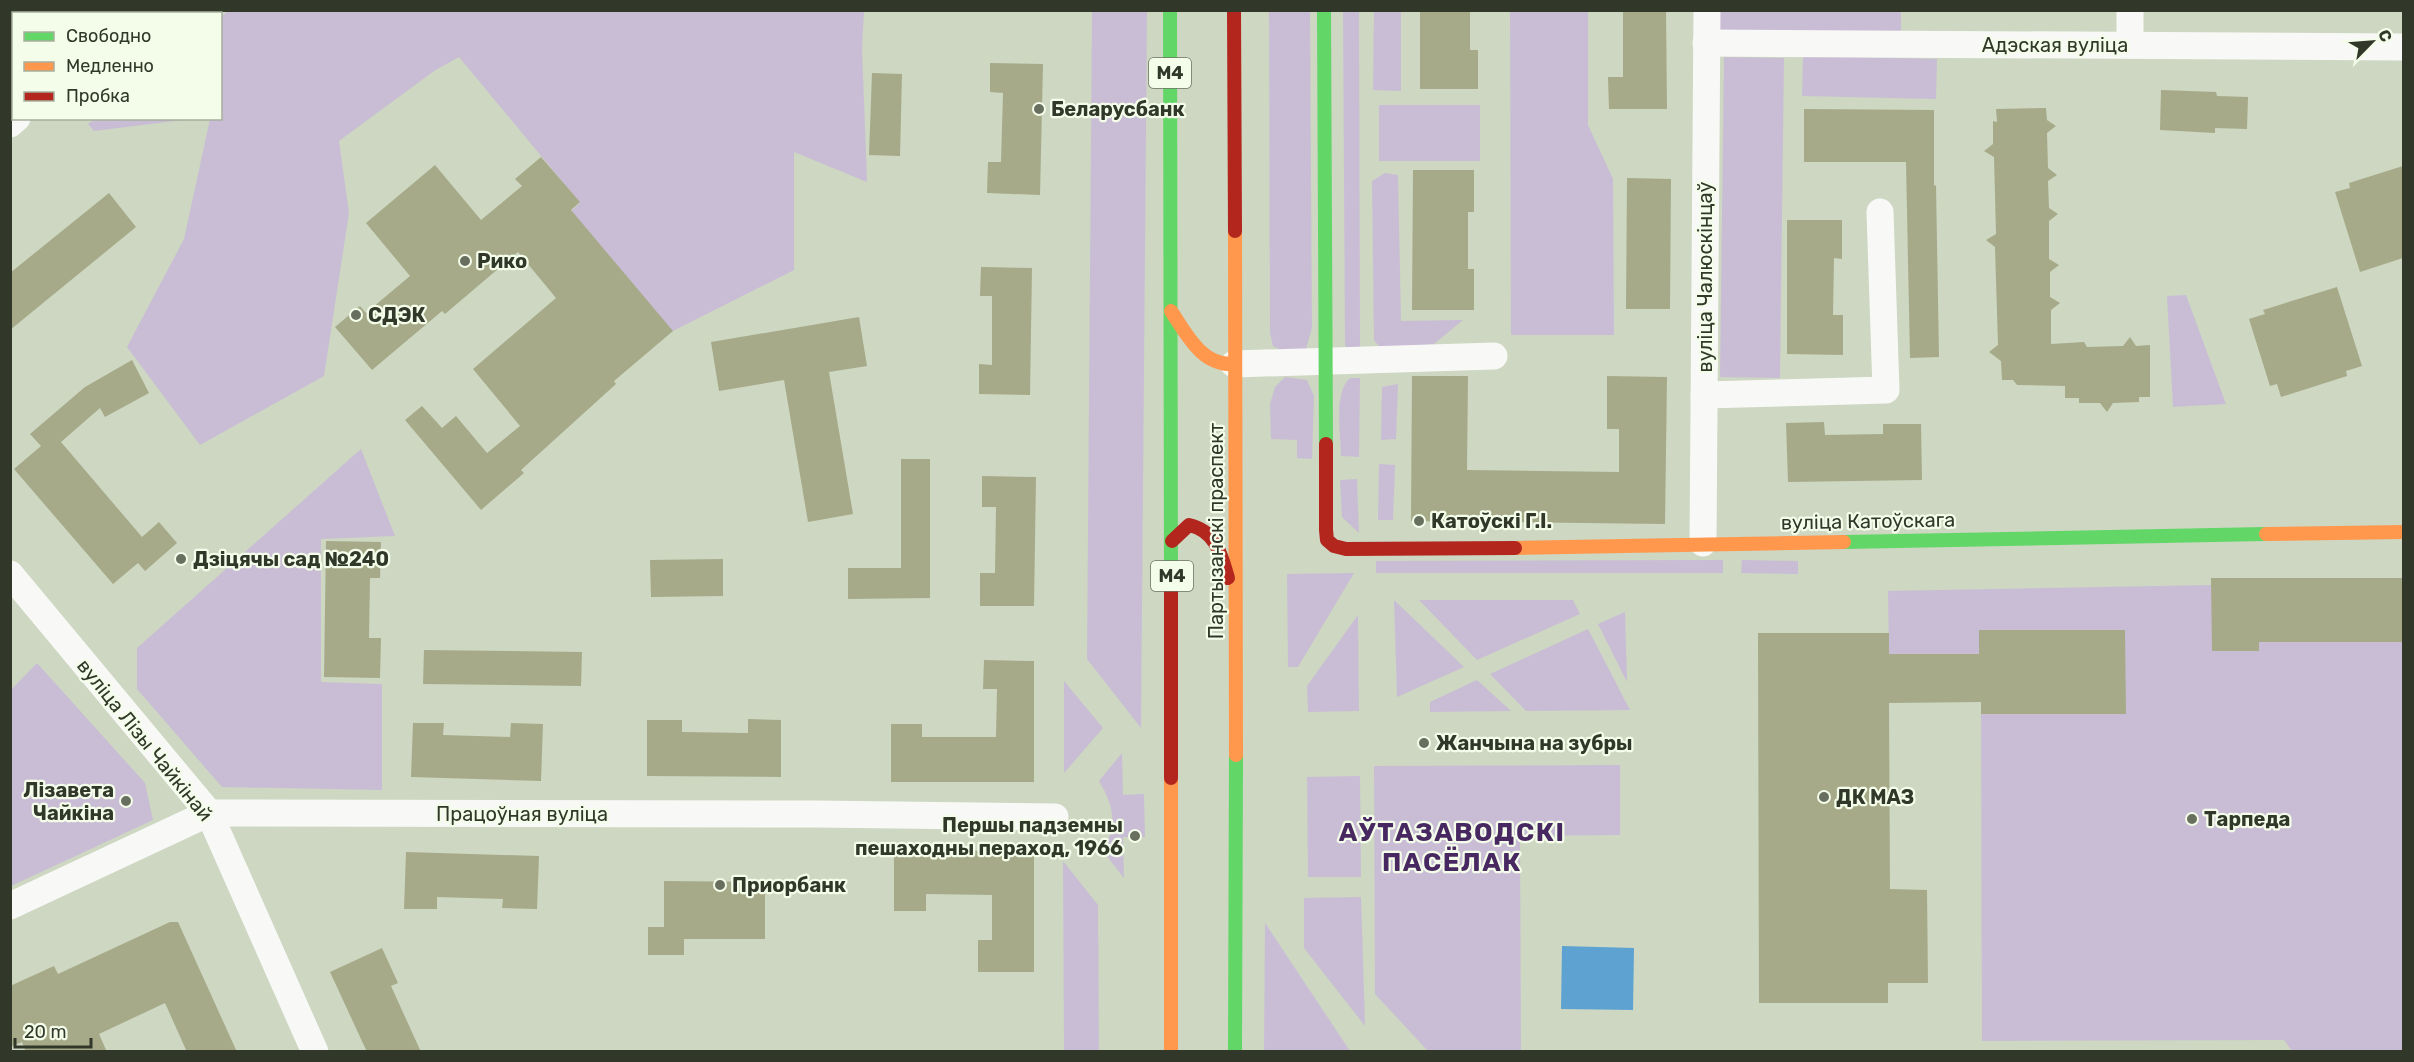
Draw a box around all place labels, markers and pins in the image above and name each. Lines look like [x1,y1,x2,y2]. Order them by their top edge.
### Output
place label: Беларусбанк [1051,97,1185,121]
marker: Беларусбанк [1032,102,1046,116]
place label: Рико [477,249,527,273]
marker: Рико [458,254,472,268]
place label: СДЭК [368,303,426,327]
marker: СДЭК [349,308,363,322]
place label: Катоўскі Г.І. [1431,509,1552,533]
marker: Катоўскі Г.І. [1412,514,1426,528]
place label: Дзіцячы сад №240 [193,547,389,571]
marker: Дзіцячы сад №240 [174,552,188,566]
place label: Жанчына на зубры [1436,731,1633,755]
marker: Жанчына на зубры [1417,736,1431,750]
place label: Лізавета Чайкіна [23,778,114,825]
place label: ДК МАЗ [1836,785,1914,809]
marker: ДК МАЗ [1817,790,1831,804]
marker: Лізавета Чайкіна [119,794,133,808]
place label: Тарпеда [2204,807,2290,831]
marker: Тарпеда [2185,812,2199,826]
place label: Першы падземны пешаходны пераход, 1966 [855,813,1123,860]
marker: Першы падземны пешаходны пераход, 1966 [1128,829,1142,843]
place label: Приорбанк [732,873,846,897]
marker: Приорбанк [713,878,727,892]

